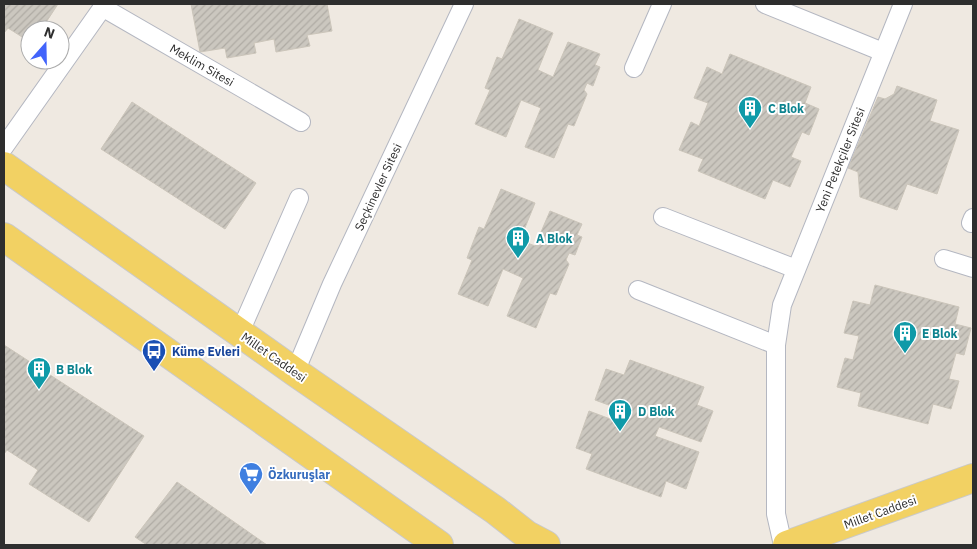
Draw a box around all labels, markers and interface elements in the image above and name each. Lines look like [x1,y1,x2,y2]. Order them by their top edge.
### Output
north arrow [20,20,70,70]
text: N [42,23,57,43]
street label: Meklim Sitesi [167,41,237,89]
building icon: C Blok [737,95,763,129]
place label: C Blok [768,101,804,116]
street label: Yeni Petekçiler Sitesi [812,105,868,215]
street label: Seçkinevler Sitesi [351,141,405,233]
building icon: A Blok [505,225,531,259]
place label: A Blok [536,231,572,246]
building icon: E Blok [892,320,918,354]
place label: E Blok [922,326,958,341]
street label: Millet Caddesi [239,329,309,385]
bus stop icon: Küme Evleri [141,338,167,372]
place label: Küme Evleri [172,344,240,359]
building icon: B Blok [26,356,52,390]
place label: B Blok [56,362,92,377]
building icon: D Blok [607,398,633,432]
place label: D Blok [638,404,675,419]
supermarket icon: Özkuruşlar [238,461,264,495]
place label: Özkuruşlar [268,467,330,482]
street label: Millet Caddesi [842,492,918,532]

